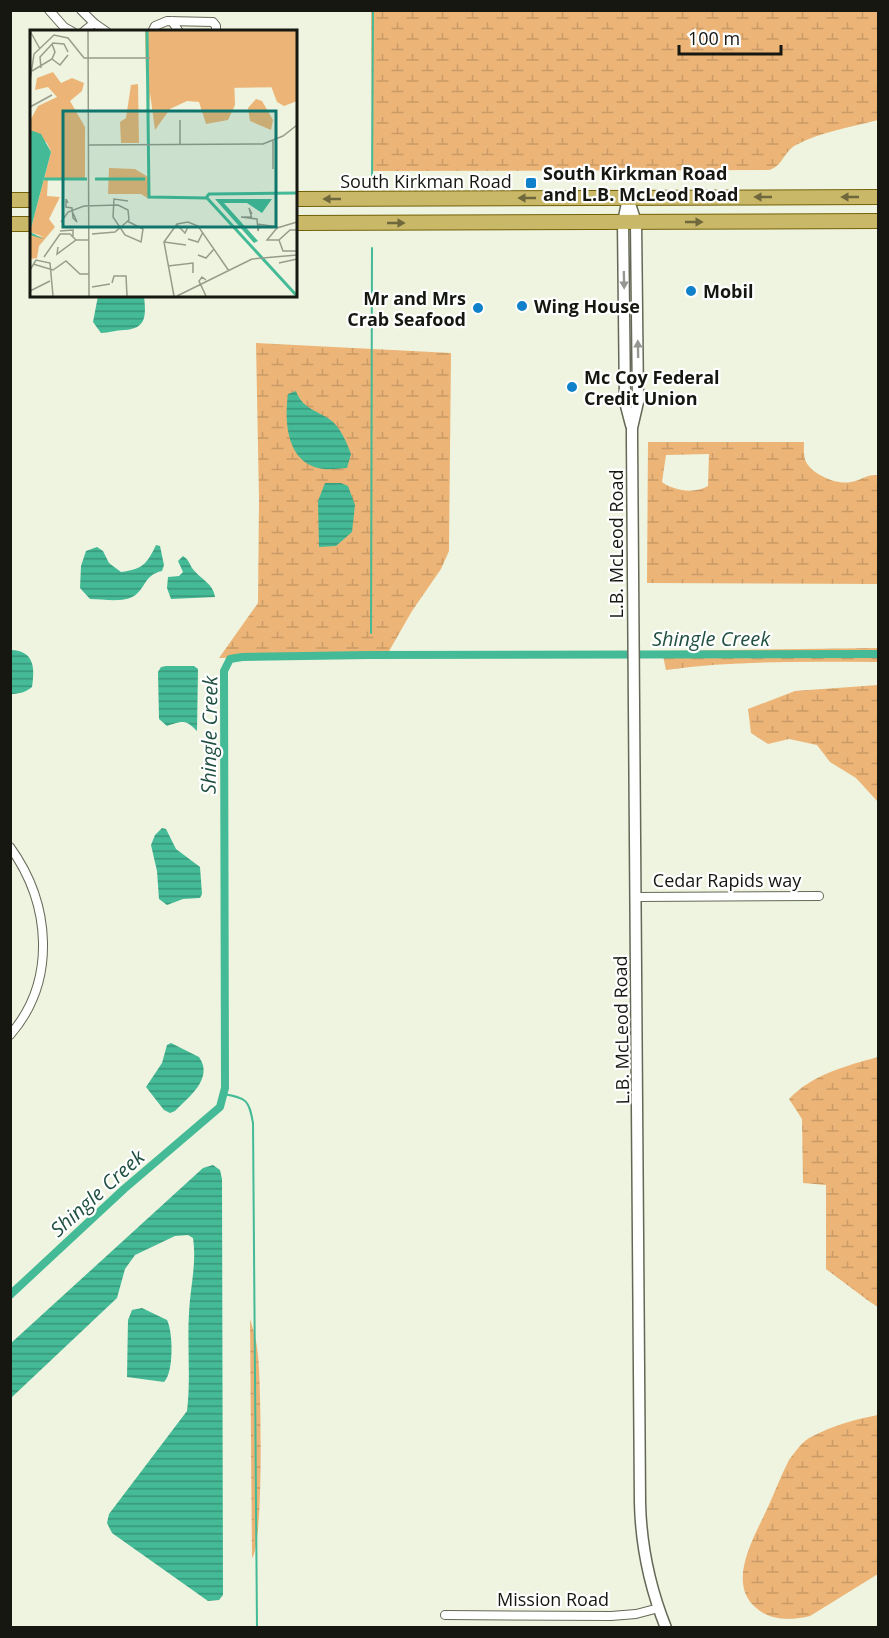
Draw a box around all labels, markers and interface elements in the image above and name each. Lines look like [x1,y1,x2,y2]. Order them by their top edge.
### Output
scale bar [679,18,781,56]
text: 100 m [688,26,740,50]
inset map [30,30,297,297]
place label: South Kirkman Road and L.B. McLeod Road [543,161,739,206]
street label: South Kirkman Road [340,169,512,193]
marker: South Kirkman Road and L.B. McLeod Road [524,176,538,190]
one-way arrow [754,192,773,202]
one-way arrow [841,192,860,202]
one-way arrow [518,193,537,203]
one-way arrow [323,194,342,204]
one-way arrow [685,217,704,227]
one-way arrow [386,218,405,228]
one-way arrow [619,271,629,290]
place label: Mobil [703,279,754,303]
marker: Mobil [684,284,698,298]
place label: Mr and Mrs Crab Seafood [347,286,466,331]
place label: Wing House [534,294,640,318]
marker: Wing House [515,299,529,313]
marker: Mr and Mrs Crab Seafood [471,301,485,315]
one-way arrow [633,340,642,359]
place label: Mc Coy Federal Credit Union [584,365,720,410]
marker: Mc Coy Federal Credit Union [565,380,579,394]
street label: L.B. McLeod Road [604,470,628,618]
water label: Shingle Creek [652,625,771,652]
water label: Shingle Creek [194,674,224,794]
street label: Cedar Rapids way [653,868,802,892]
street label: L.B. McLeod Road [608,955,634,1105]
water label: Shingle Creek [44,1143,151,1243]
street label: Mission Road [497,1587,609,1611]

